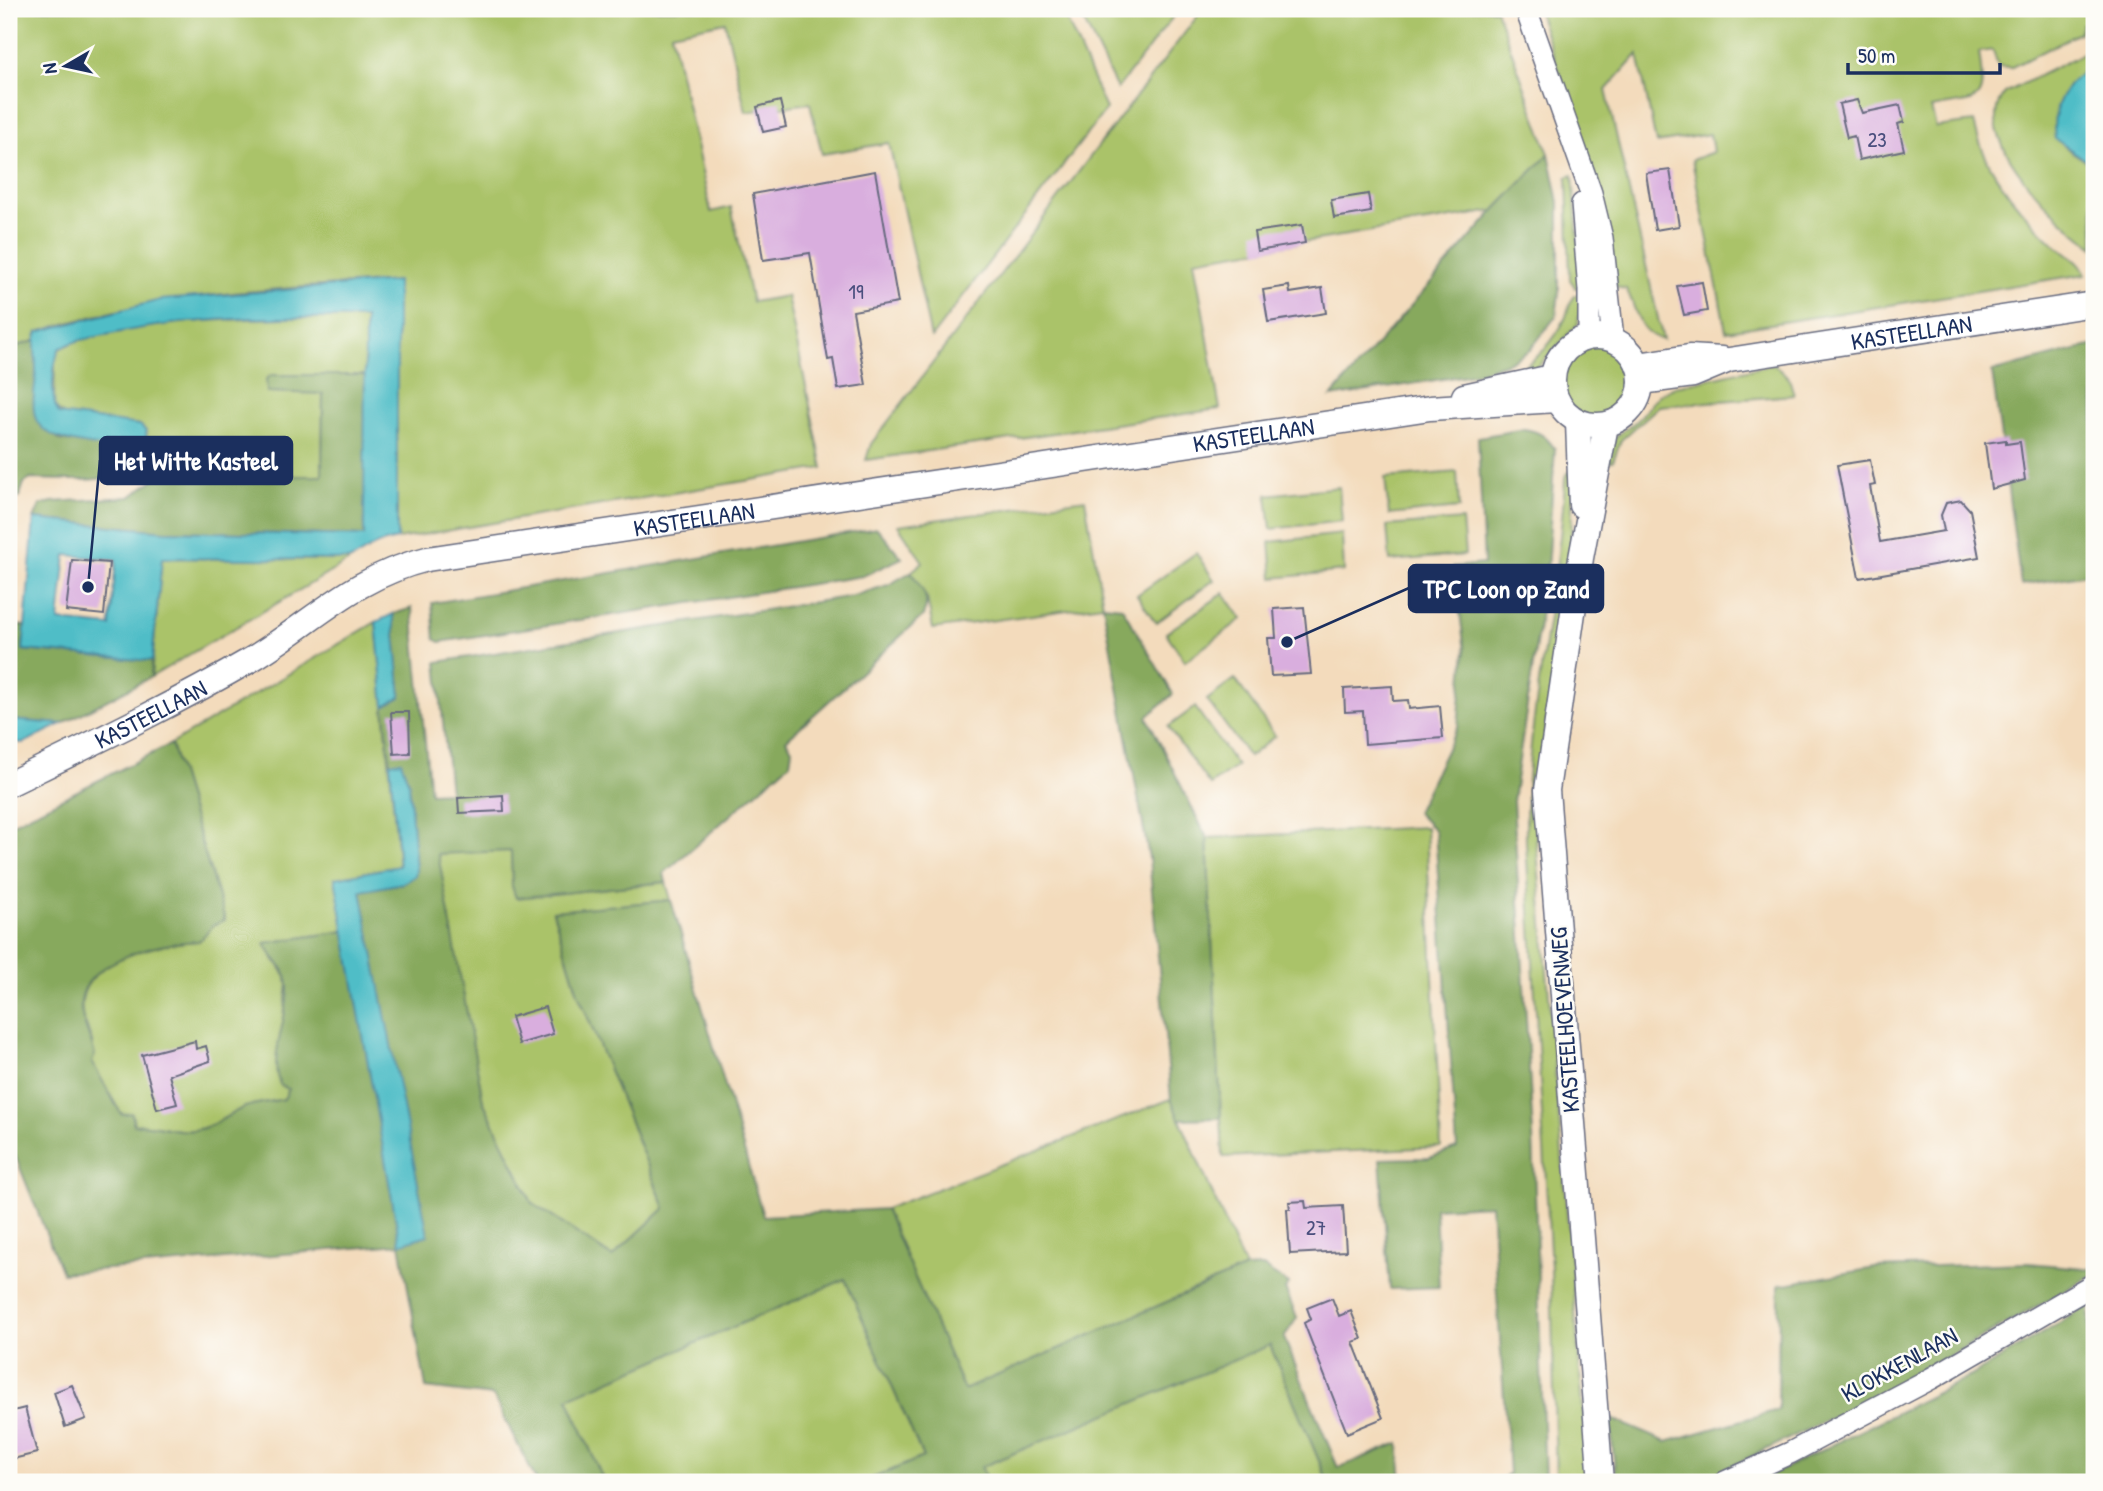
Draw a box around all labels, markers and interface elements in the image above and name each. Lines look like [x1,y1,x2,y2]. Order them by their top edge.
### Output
north arrow [32,32,102,102]
scale bar [1848,32,2000,76]
text: 50 m [1858,41,1895,70]
text: N [36,62,63,76]
house number: 23 [1867,125,1887,154]
house number: 19 [848,277,864,306]
street label: KASTEELLAAN [1849,307,1974,357]
street label: KASTEELLAAN [1191,410,1316,459]
callout: Het Witte Kasteel [100,437,292,484]
text: Het Witte Kasteel [114,443,279,478]
street label: KASTEELLAAN [631,494,756,544]
callout: TPC Loon op Zand [1409,565,1603,612]
text: TPC Loon op Zand [1422,571,1590,607]
street label: KASTEELLAAN [89,672,212,756]
street label: KASTEELHOEVENWEG [1542,926,1586,1114]
house number: 27 [1306,1213,1326,1242]
street label: KLOKKENLAAN [1835,1319,1963,1409]

